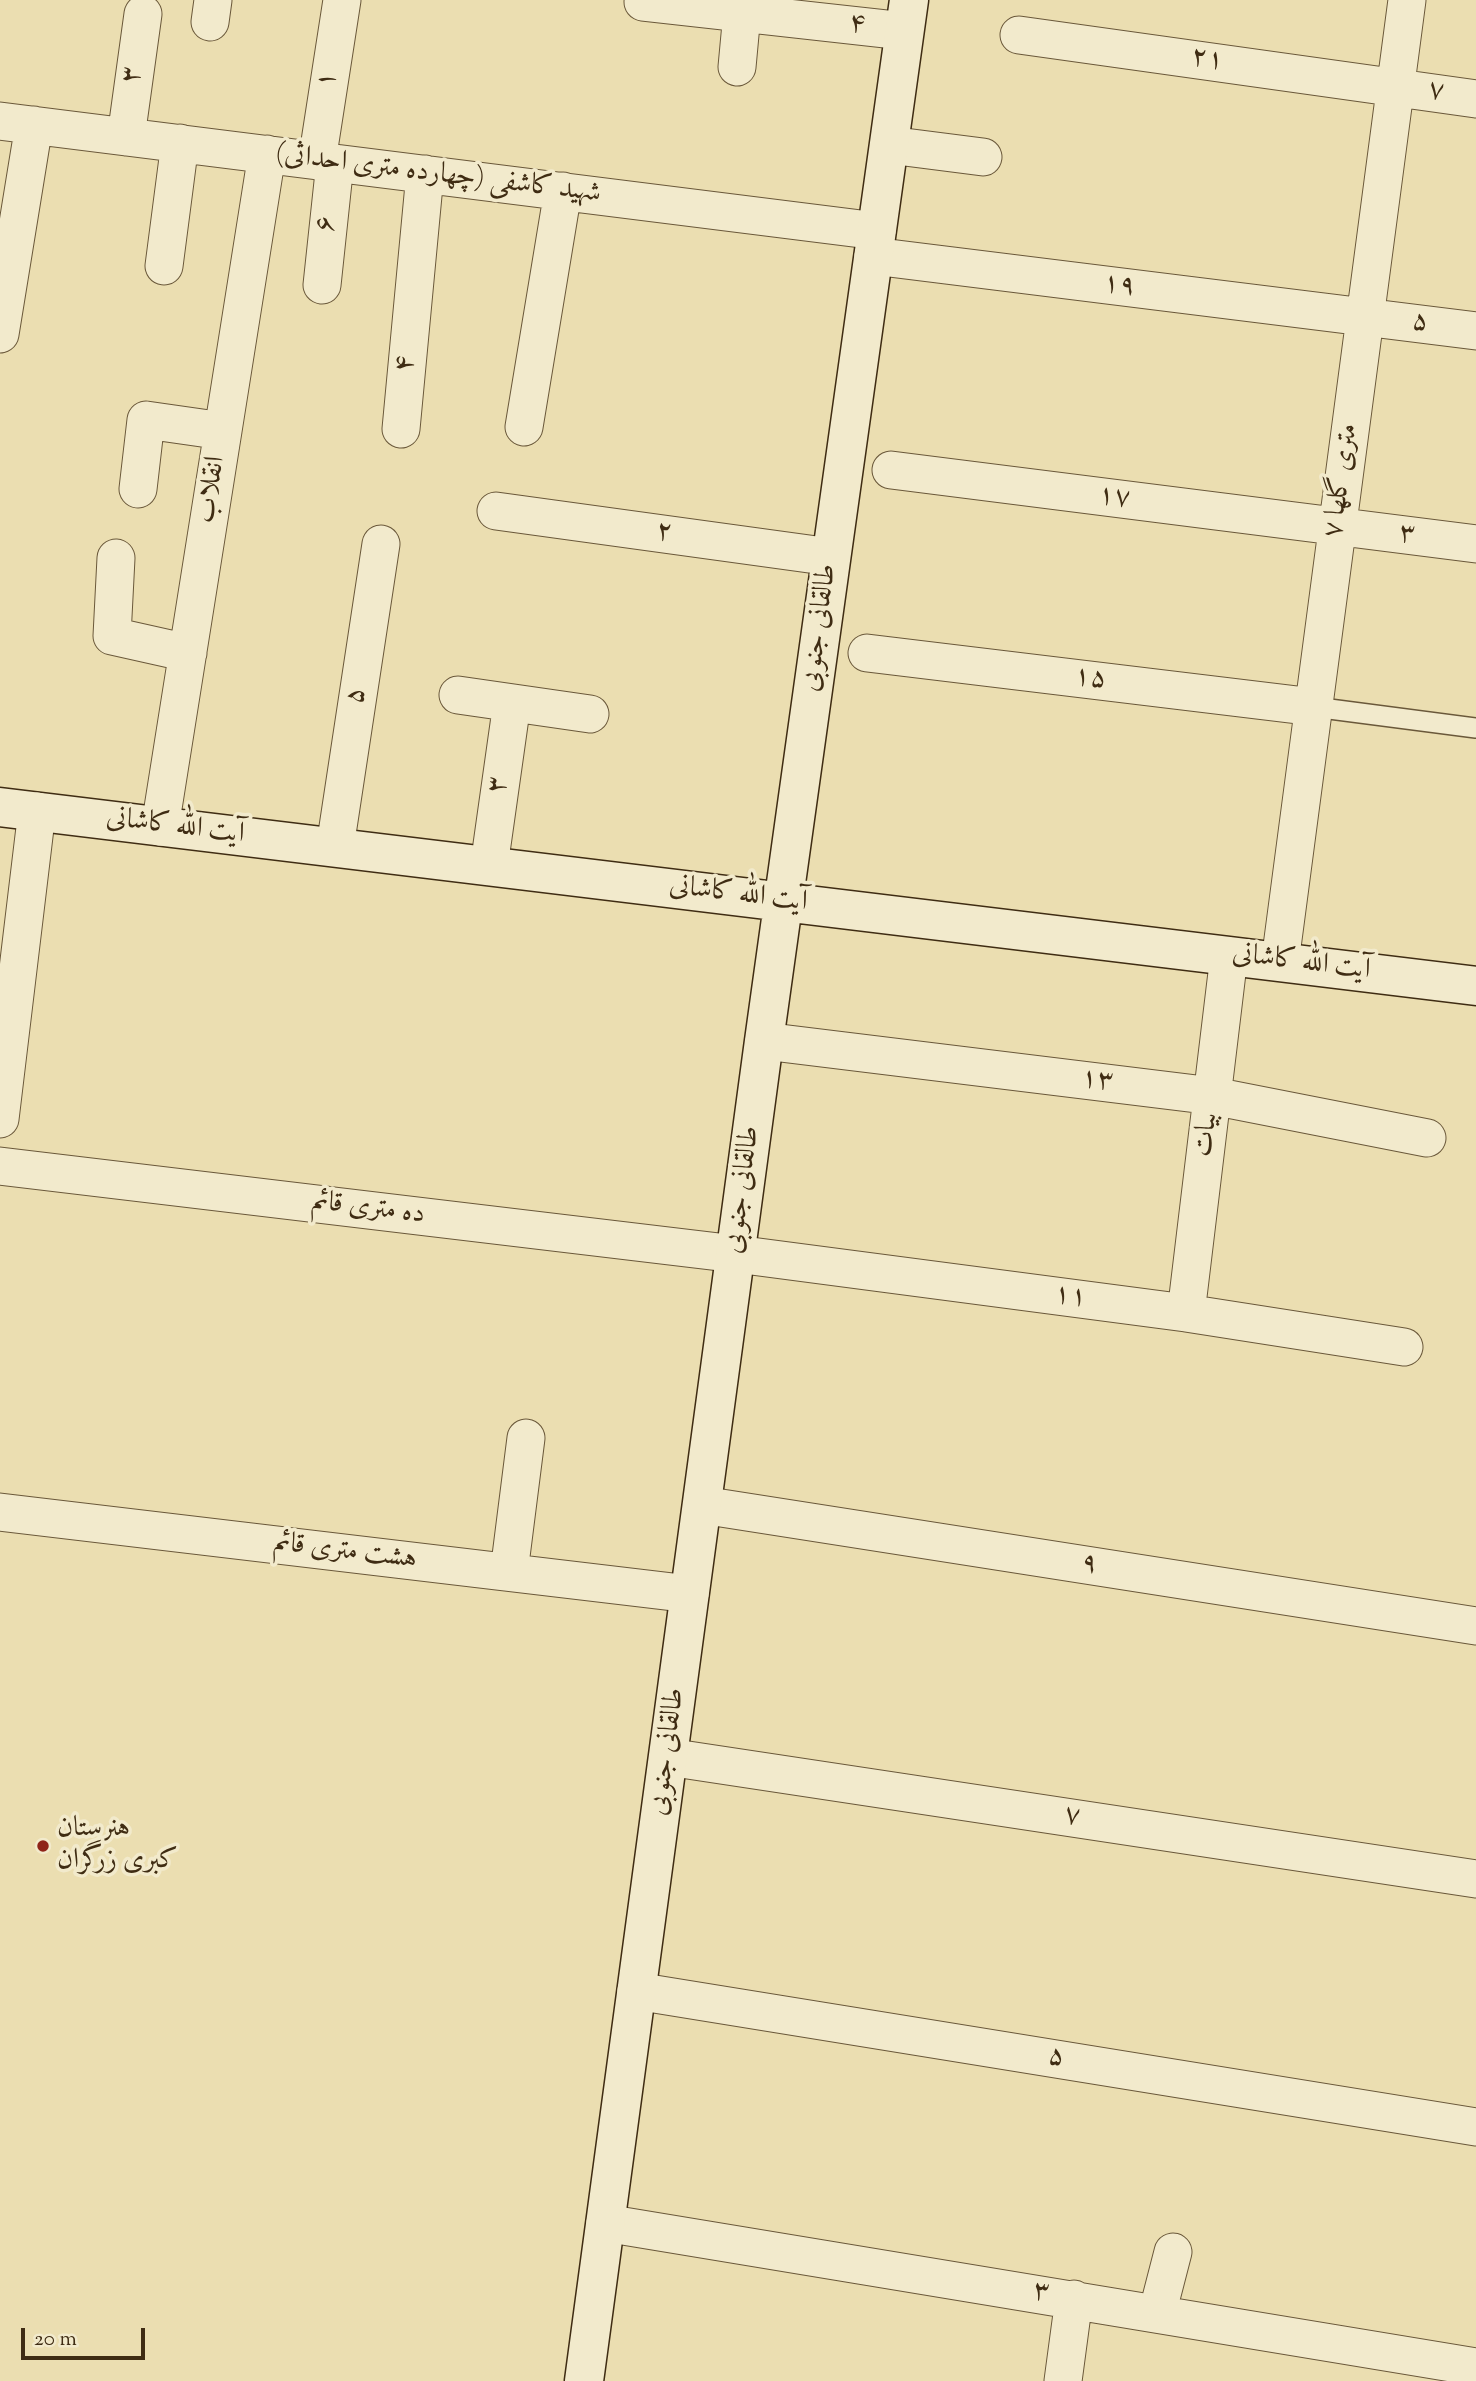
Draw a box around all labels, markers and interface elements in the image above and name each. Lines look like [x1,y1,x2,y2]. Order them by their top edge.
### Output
street label: ۴ [847,8,867,44]
street label: ۲۱ [1188,42,1226,80]
street label: ۳ [116,65,152,85]
street label: ۱ [311,69,347,91]
street label: ۷ [1425,75,1447,111]
street label: شهید کاشفی (چهارده متری احداثی) [273,139,603,213]
street label: ۶ [310,214,346,234]
street label: ۱۹ [1101,268,1137,306]
street label: ۵ [1410,306,1430,342]
street label: ۴ [390,354,424,374]
street label: ۷ متری گلها [1318,422,1368,540]
street label: انقلاب [191,454,235,526]
street label: ۱۷ [1096,480,1132,518]
street label: ۲ [654,516,674,552]
street label: ۳ [1397,518,1417,554]
street label: طالقانی جنوبی [795,562,847,694]
street label: ۱۵ [1072,661,1108,699]
street label: ۵ [340,685,376,707]
street label: ۳ [482,775,518,795]
street label: آیت الله کاشانی [104,803,246,853]
street label: آیت الله کاشانی [667,871,809,921]
street label: آیت الله کاشانی [1230,939,1372,989]
street label: ۱۳ [1079,1063,1115,1101]
street label: بیات [1189,1111,1227,1159]
street label: طالقانی جنوبی [718,1124,770,1256]
street label: ده متری قائم [309,1186,427,1234]
street label: ۱۱ [1052,1279,1088,1317]
street label: هشت متری قائم [271,1528,419,1578]
street label: ۹ [1078,1548,1100,1584]
street label: طالقانی جنوبی [643,1686,695,1818]
street label: ۷ [1061,1800,1083,1836]
place label: هنرستان کبری زرگران [57,1813,178,1879]
marker: هنرستان کبری زرگران [35,1838,51,1854]
street label: ۵ [1045,2041,1067,2077]
street label: ۳ [1030,2276,1052,2312]
scale bar [24,2314,149,2358]
text: 20 m [34,2325,77,2355]

